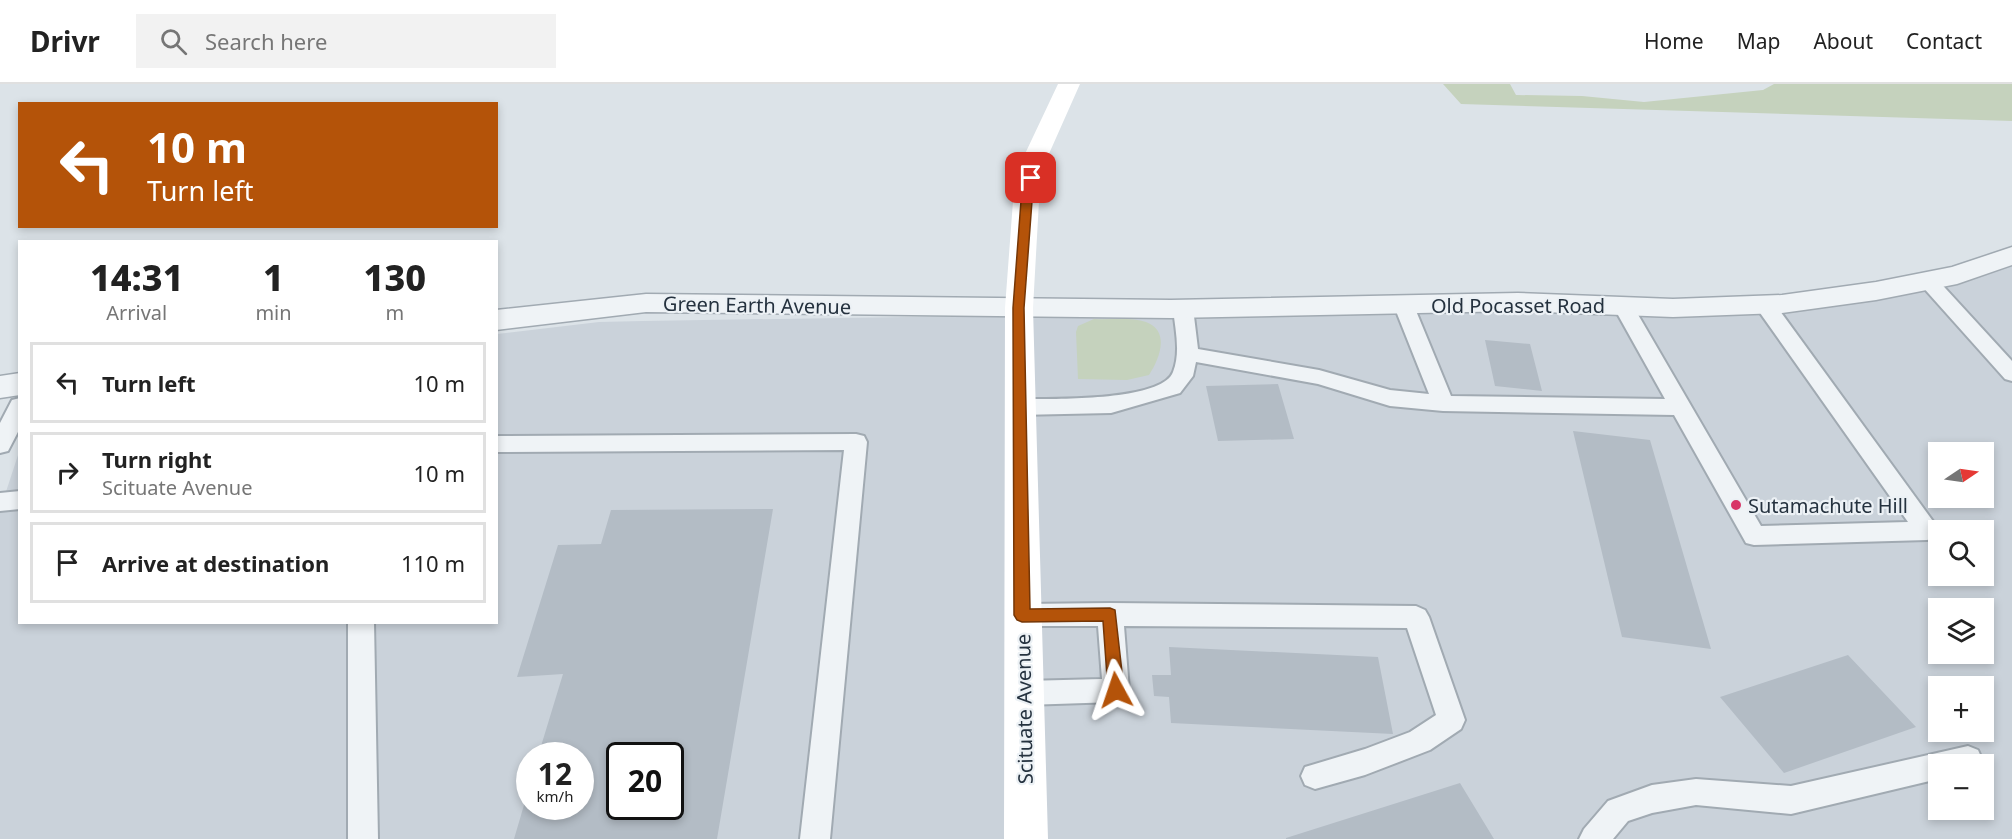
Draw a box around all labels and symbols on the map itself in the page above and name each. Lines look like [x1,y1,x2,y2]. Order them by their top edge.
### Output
pin [1005,152,1056,203]
street label: Green Earth Avenue [663,290,851,320]
street label: Old Pocasset Road [1431,292,1605,319]
north arrow [1928,442,1994,508]
place label: Sutamachute Hill [1748,492,1908,519]
marker: Sutamachute Hill [1729,498,1743,512]
street label: Scituate Avenue [1009,634,1039,784]
position arrow [1084,658,1148,722]
speed limit sign: 20 [606,742,684,820]

